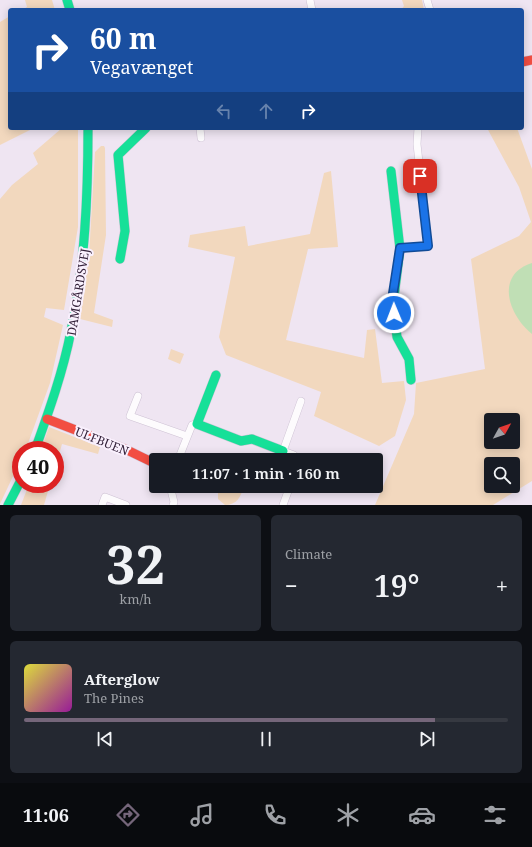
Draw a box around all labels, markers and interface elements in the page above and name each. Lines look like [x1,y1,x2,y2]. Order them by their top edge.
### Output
text: 60 m [90,19,157,57]
icon: right [24,24,76,76]
text: Vegavænget [90,55,193,79]
icon: left [213,100,235,122]
icon: ahead [255,100,277,122]
icon: right [297,100,319,122]
pin [403,159,437,193]
icon: arrive [409,165,431,187]
street label: DAMGÅRDSVEJ [63,247,93,337]
position arrow [373,292,415,334]
north arrow [484,413,520,449]
map controls [484,413,520,493]
street label: ULFBUEN [73,423,131,459]
speed limit sign: 40 [12,441,64,493]
button: search [484,457,520,493]
text: 11:07 · 1 min · 160 m [192,463,340,483]
text: 32 [106,528,165,599]
text: Climate [285,545,332,563]
text: 19° [374,565,420,606]
text: − [285,570,298,600]
text: + [496,570,508,600]
text: km/h [120,590,151,608]
text: Afterglow [84,669,160,689]
text: The Pines [84,689,144,707]
icon: previous [94,728,116,750]
icon: pause [255,728,277,750]
icon: next [416,728,438,750]
icon: directions [114,801,142,829]
icon: music [188,801,216,829]
icon: phone [261,801,289,829]
icon: climate [334,801,362,829]
icon: car [408,801,436,829]
icon: filters [481,801,509,829]
text: 11:06 [23,803,69,827]

